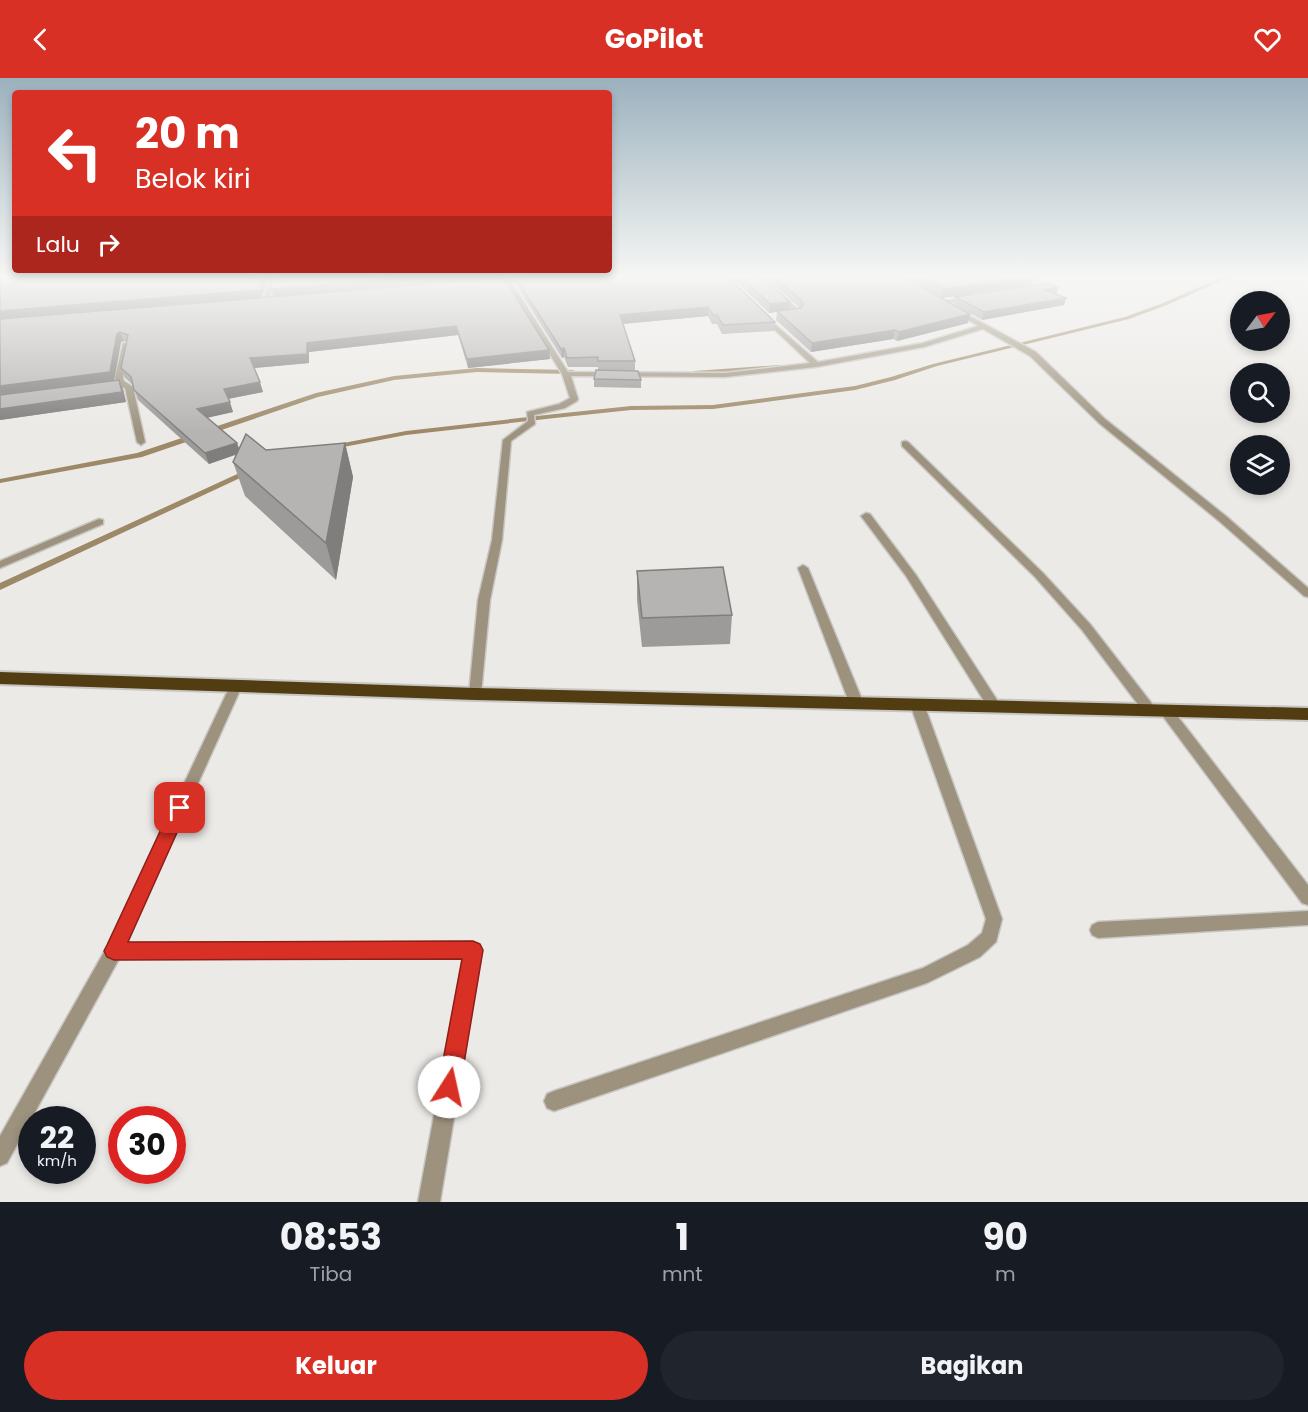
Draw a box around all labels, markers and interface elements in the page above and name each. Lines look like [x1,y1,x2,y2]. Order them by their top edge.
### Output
text: GoPilot [605,20,703,57]
icon: back [24,23,57,56]
icon: heart [1251,23,1284,56]
text: 20 m [135,104,240,163]
icon: left [36,114,114,192]
text: Belok kiri [135,160,251,197]
icon: right [92,228,125,261]
text: Lalu [36,229,80,260]
north arrow [1230,291,1290,351]
map controls [1230,291,1290,495]
button: search [1230,363,1290,423]
button: layers [1230,435,1290,495]
pin [154,782,205,833]
icon: arrive [163,791,196,824]
position arrow [417,1055,481,1119]
speed limit sign: 30 [108,1106,186,1184]
text: 22 [40,1116,74,1159]
text: km/h [37,1150,77,1171]
text: 08:53 [280,1212,382,1263]
text: 1 [676,1212,689,1263]
text: 90 [982,1212,1028,1263]
text: Tiba [310,1260,352,1288]
text: mnt [662,1260,703,1288]
text: m [995,1260,1016,1288]
button: Keluar [24,1331,648,1400]
button: Bagikan [660,1331,1284,1400]

